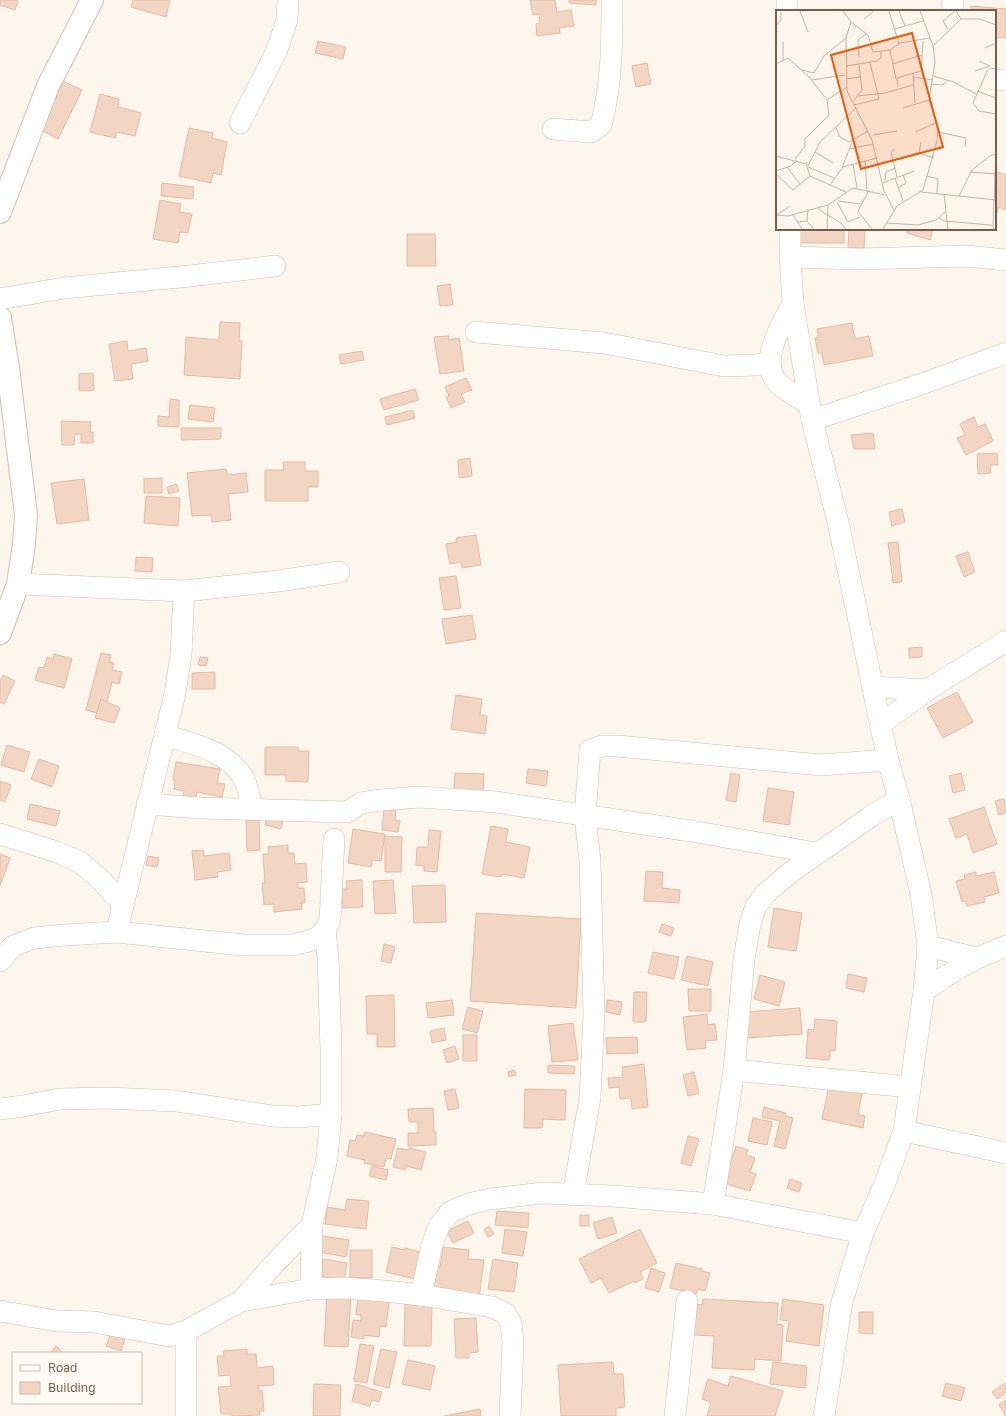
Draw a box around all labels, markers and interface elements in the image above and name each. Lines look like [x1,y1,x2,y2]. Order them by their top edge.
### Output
inset map [776,10,996,230]
legend [12,1352,142,1404]
text: Road [48,1360,77,1375]
text: Building [48,1380,96,1395]

